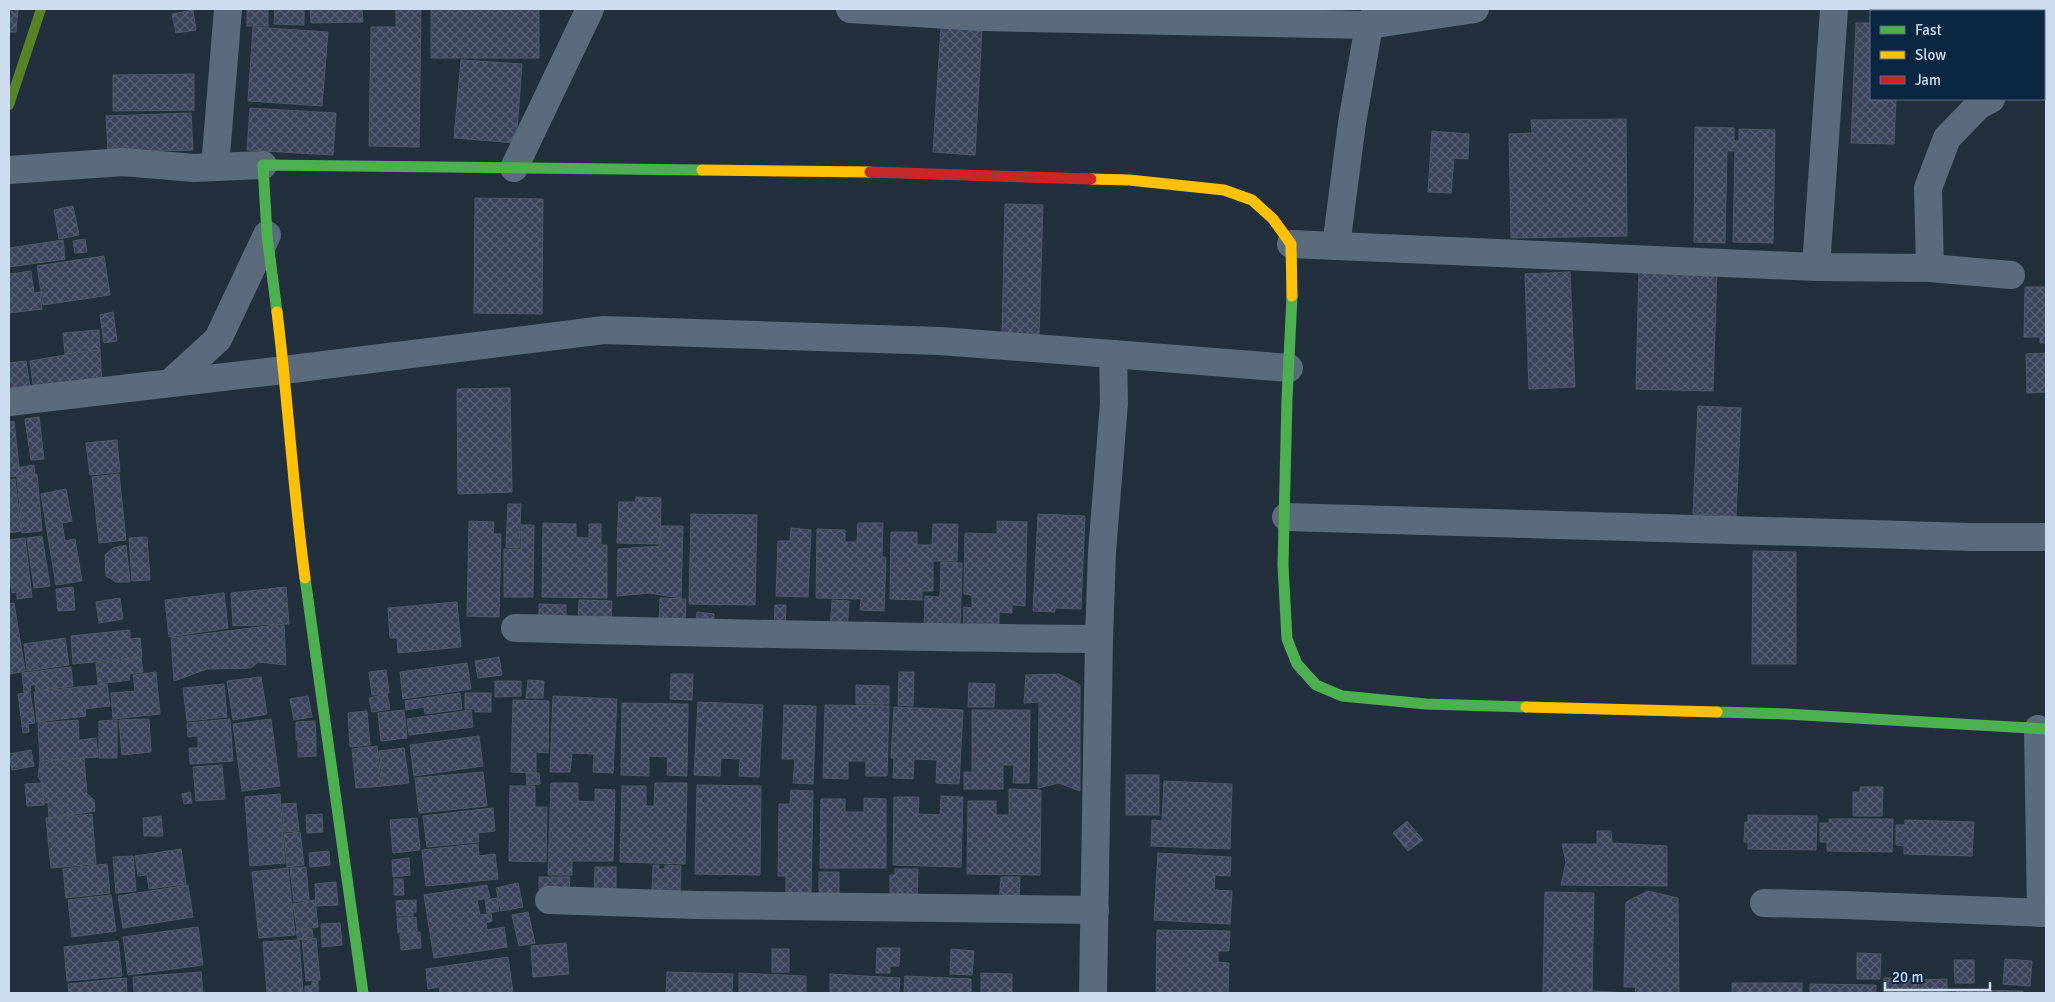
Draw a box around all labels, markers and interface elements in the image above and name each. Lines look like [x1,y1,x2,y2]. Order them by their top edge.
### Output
legend [1870,10,2045,100]
text: Fast [1915,21,1942,39]
text: Slow [1915,46,1946,64]
text: Jam [1915,71,1941,89]
scale bar [1885,960,1990,992]
text: 20 m [1892,968,1923,986]

